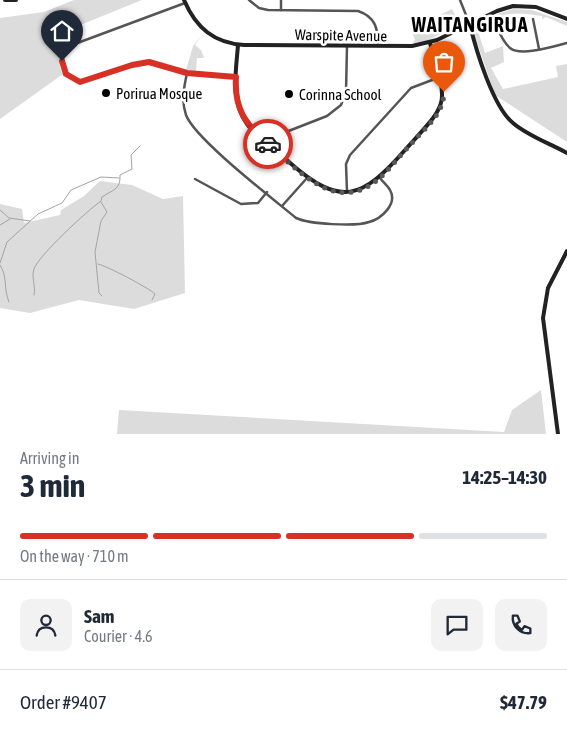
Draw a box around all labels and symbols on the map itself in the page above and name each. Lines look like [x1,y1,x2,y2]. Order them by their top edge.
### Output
pin [41,10,83,61]
district label: WAITANGIRUA [411,13,528,36]
street label: Warspite Avenue [295,26,387,44]
pin [423,41,465,92]
place label: Porirua Mosque [116,85,203,102]
place label: Corinna School [299,86,381,103]
marker: Porirua Mosque [100,87,112,99]
marker: Corinna School [283,88,295,100]
courier [243,119,293,169]

